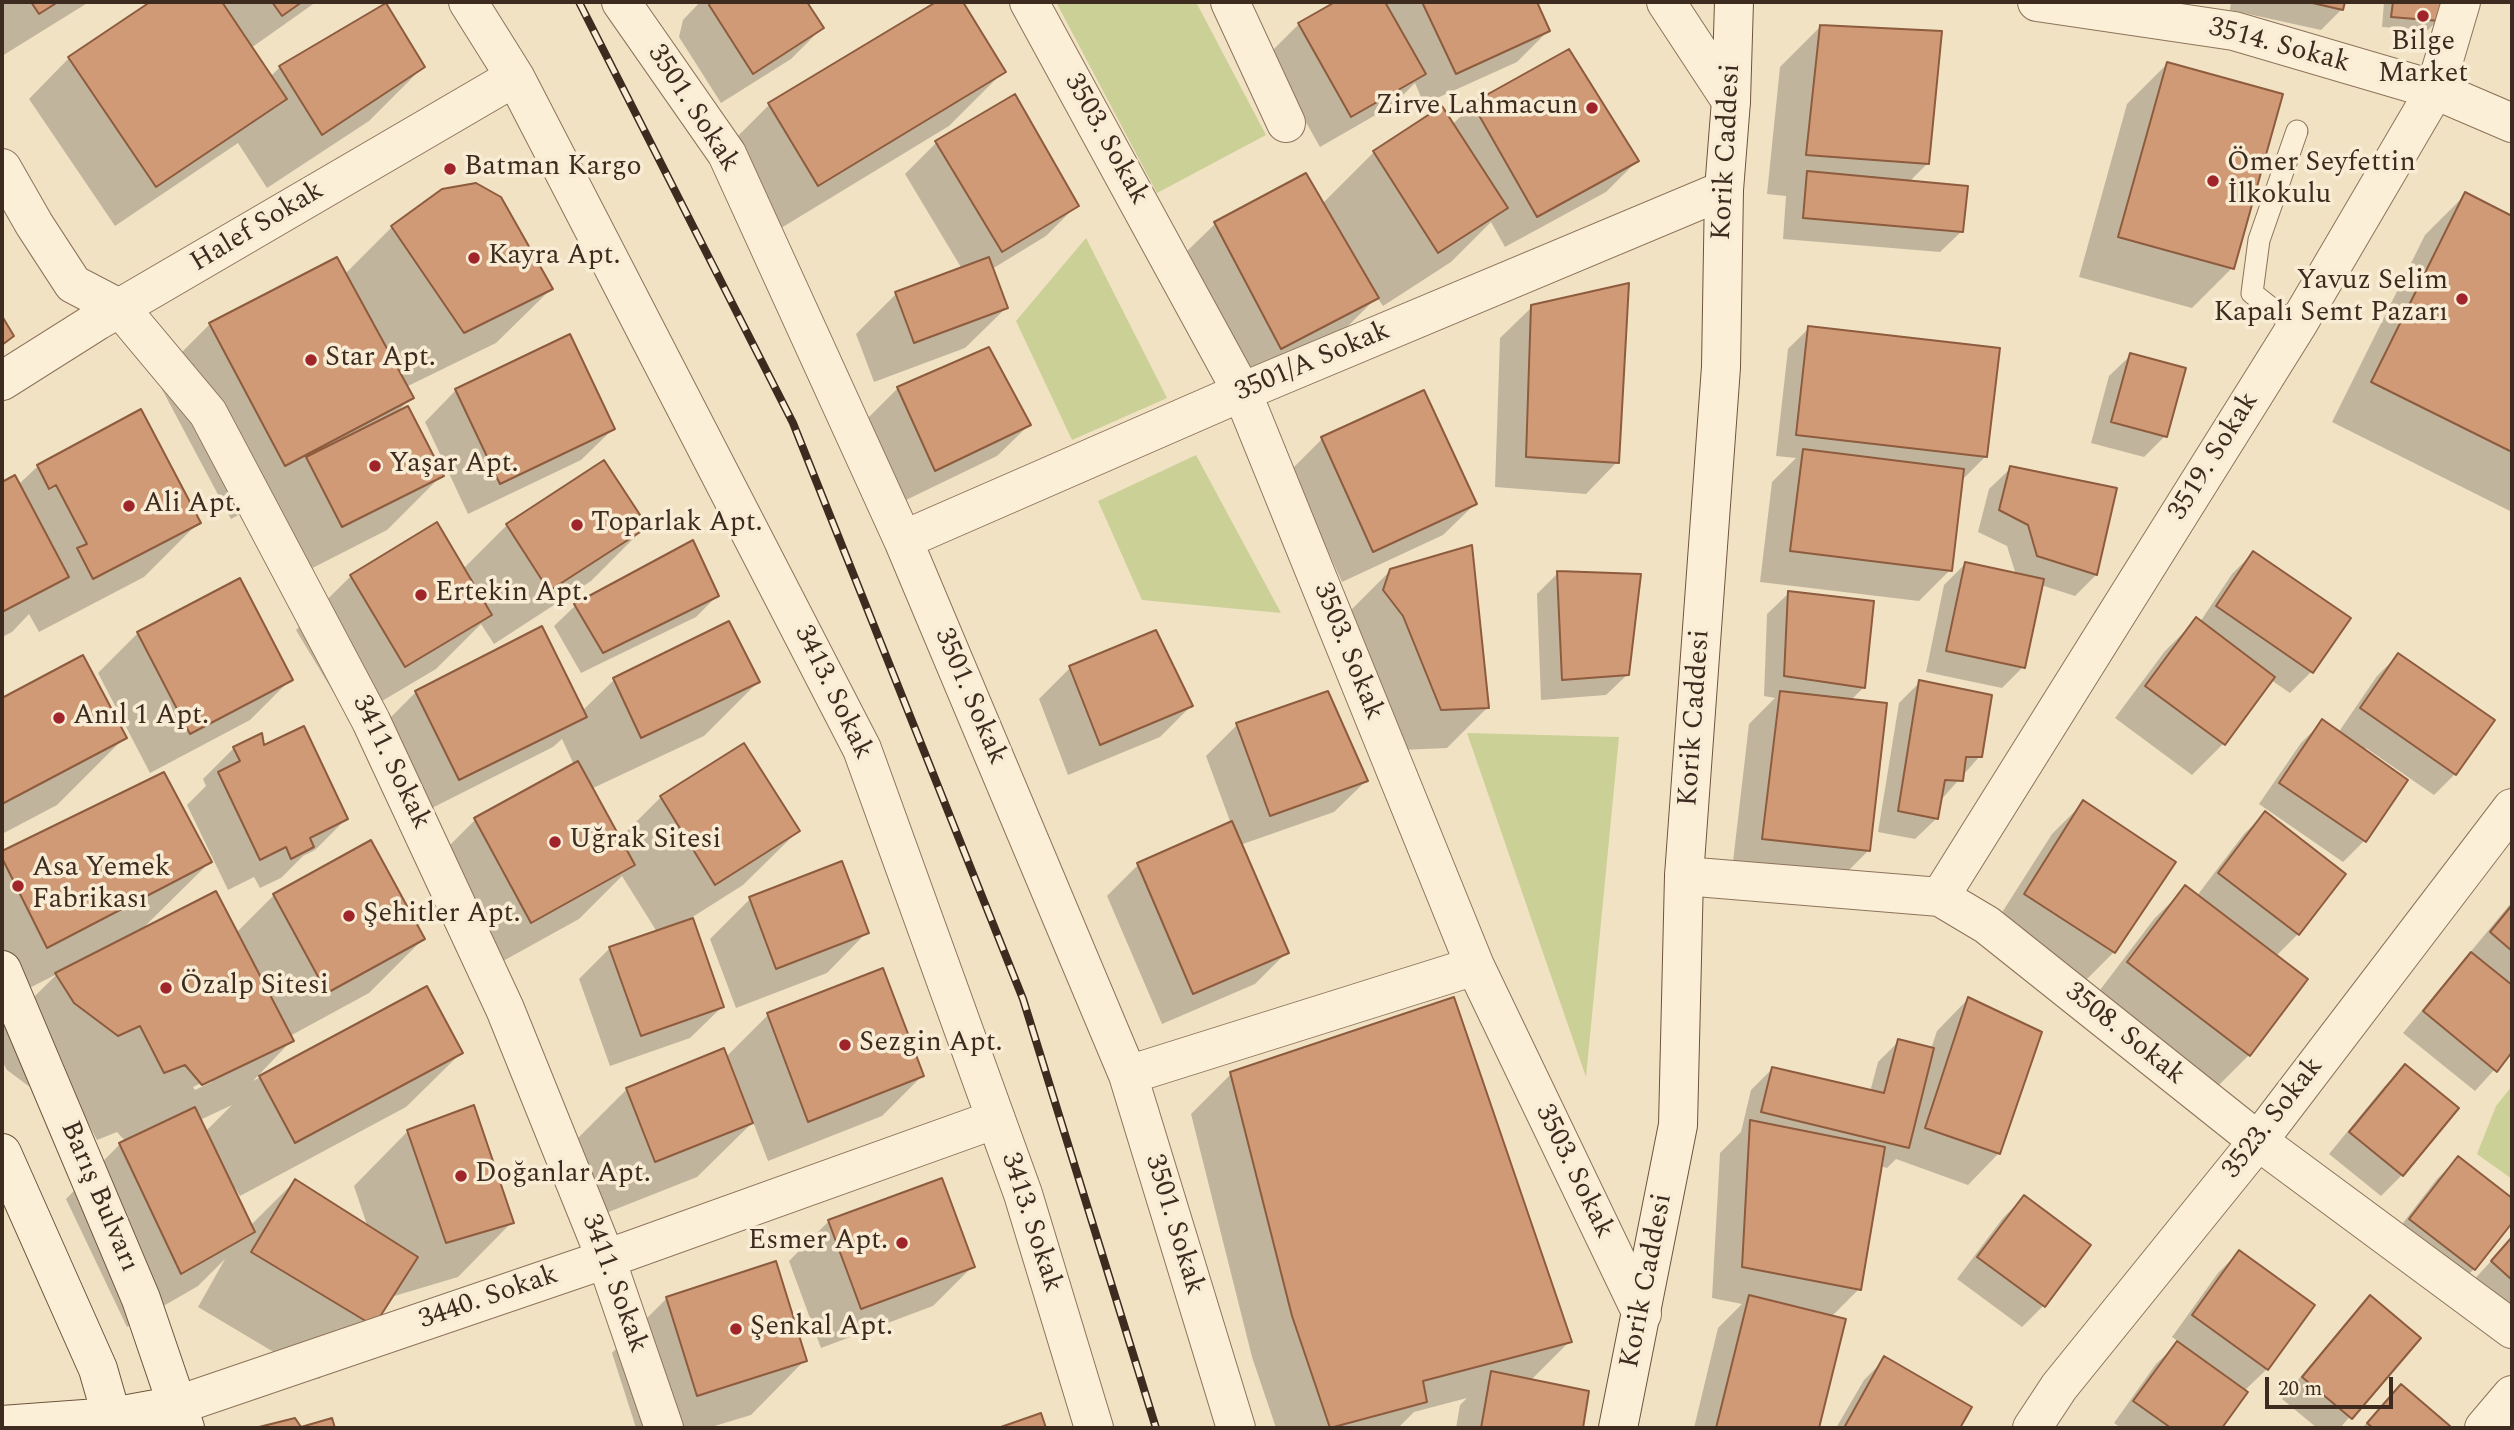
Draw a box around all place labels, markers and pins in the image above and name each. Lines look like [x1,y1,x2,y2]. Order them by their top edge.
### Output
marker: Bilge Market [2415,8,2431,24]
place label: Bilge Market [2378,27,2468,93]
place label: Zirve Lahmacun [1375,91,1578,125]
marker: Zirve Lahmacun [1584,100,1600,116]
place label: Ömer Seyfettin İlkokulu [2227,148,2416,214]
place label: Batman Kargo [464,152,642,186]
marker: Batman Kargo [442,161,458,177]
marker: Ömer Seyfettin İlkokulu [2205,173,2221,189]
place label: Kayra Apt. [488,241,620,275]
marker: Kayra Apt. [466,250,482,266]
place label: Yavuz Selim Kapalı Semt Pazarı [2213,266,2448,332]
marker: Yavuz Selim Kapalı Semt Pazarı [2454,291,2470,307]
place label: Star Apt. [325,343,436,377]
marker: Star Apt. [303,352,319,368]
place label: Yaşar Apt. [389,449,519,483]
marker: Yaşar Apt. [367,458,383,474]
place label: Ali Apt. [143,489,242,523]
marker: Ali Apt. [121,498,137,514]
place label: Toparlak Apt. [591,508,763,542]
marker: Toparlak Apt. [569,517,585,533]
place label: Ertekin Apt. [435,578,589,612]
marker: Ertekin Apt. [413,587,429,603]
place label: Anıl 1 Apt. [73,701,209,735]
marker: Anıl 1 Apt. [51,710,67,726]
place label: Uğrak Sitesi [569,825,721,859]
marker: Uğrak Sitesi [547,834,563,850]
place label: Asa Yemek Fabrikası [32,853,170,919]
marker: Asa Yemek Fabrikası [10,878,26,894]
place label: Şehitler Apt. [363,899,520,933]
marker: Şehitler Apt. [341,908,357,924]
place label: Özalp Sitesi [180,971,329,1005]
marker: Özalp Sitesi [158,980,174,996]
place label: Sezgin Apt. [859,1028,1003,1062]
marker: Sezgin Apt. [837,1037,853,1053]
place label: Doğanlar Apt. [475,1159,651,1193]
marker: Doğanlar Apt. [453,1168,469,1184]
place label: Esmer Apt. [748,1226,888,1260]
marker: Esmer Apt. [894,1235,910,1251]
place label: Şenkal Apt. [750,1312,893,1346]
marker: Şenkal Apt. [728,1321,744,1337]

